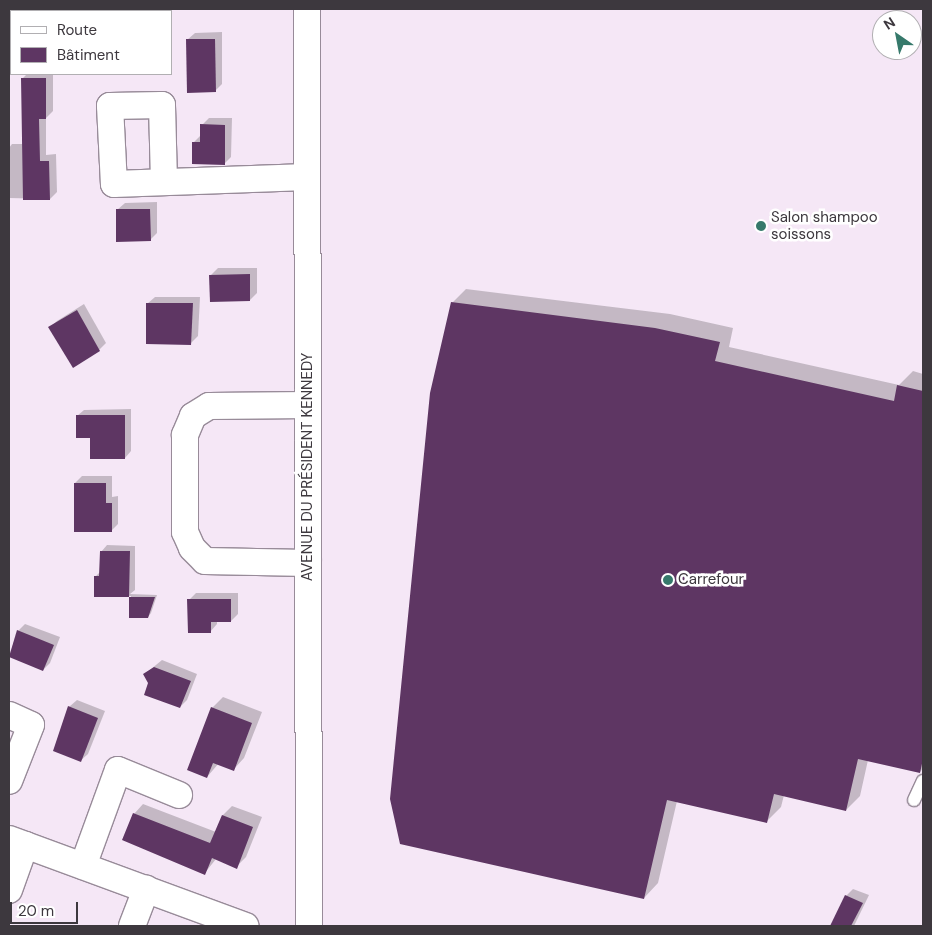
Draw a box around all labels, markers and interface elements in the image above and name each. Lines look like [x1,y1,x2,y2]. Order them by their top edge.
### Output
legend [10,10,172,75]
north arrow [872,10,922,60]
text: N [880,13,899,34]
text: Route [57,20,97,40]
text: Bâtiment [57,45,120,65]
place label: Salon shampoo soissons [771,208,878,243]
marker: Salon shampoo soissons [755,220,767,232]
street label: AVENUE DU PRÉSIDENT KENNEDY [299,353,317,581]
place label: Carrefour [678,571,744,589]
marker: Carrefour [662,574,674,586]
scale bar [12,892,80,924]
text: 20 m [18,901,54,921]

